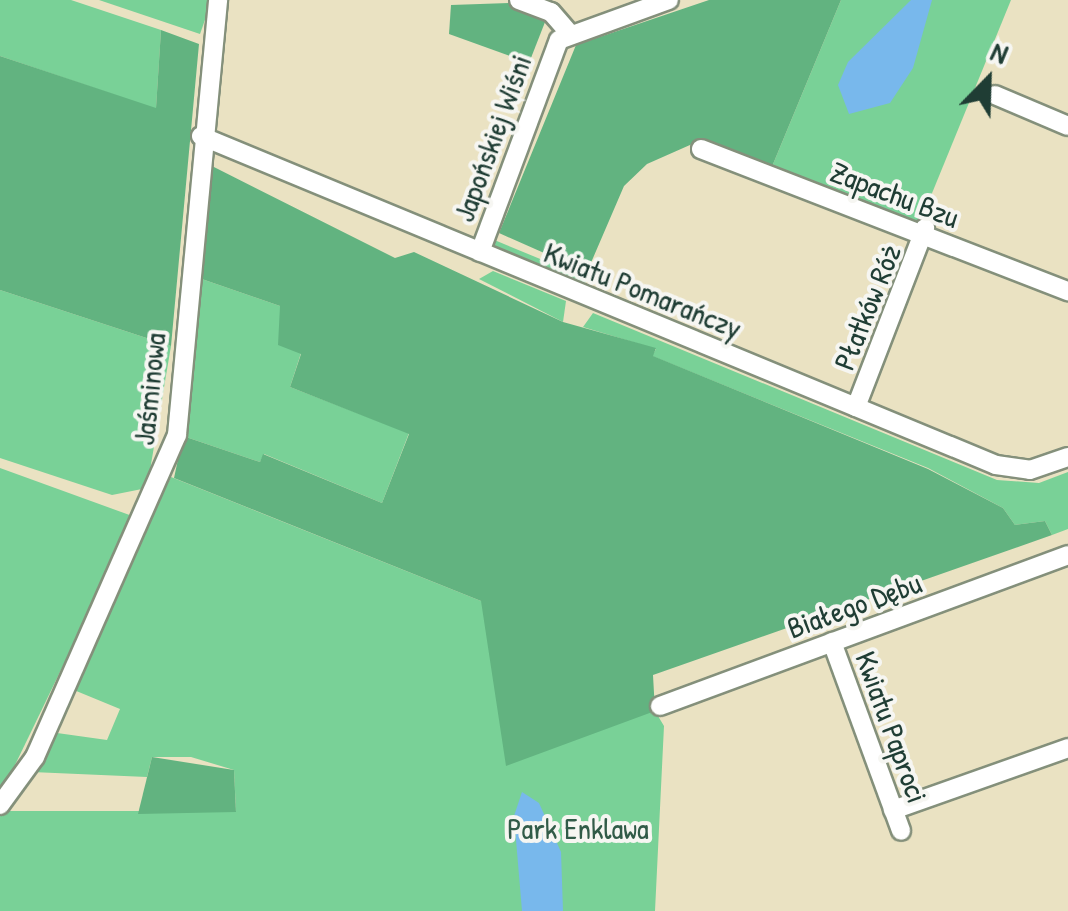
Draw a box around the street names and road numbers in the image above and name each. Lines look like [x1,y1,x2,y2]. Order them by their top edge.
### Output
street label: Japońskiej Wiśni [445,50,539,226]
street label: Zapachu Bzu [826,153,964,235]
street label: Kwiatu Pomarańczy [539,234,747,346]
street label: Płatków Róż [826,239,908,375]
street label: Jaśminowa [125,331,173,447]
street label: Białego Dębu [782,564,926,646]
street label: Kwiatu Paproci [848,646,936,808]

